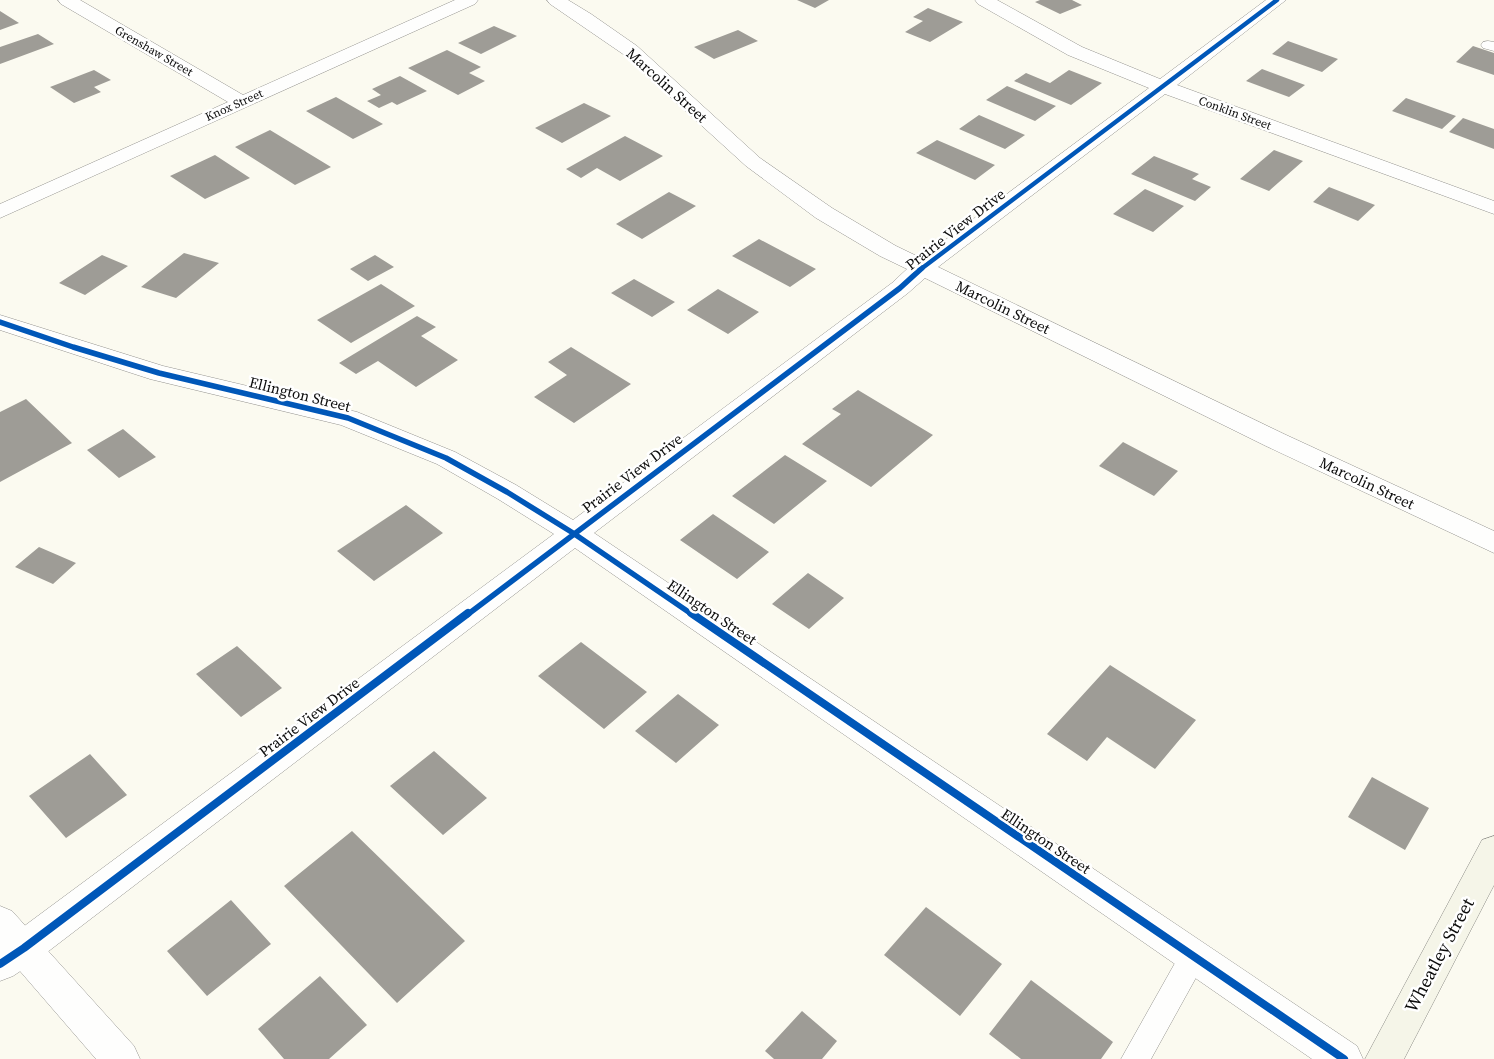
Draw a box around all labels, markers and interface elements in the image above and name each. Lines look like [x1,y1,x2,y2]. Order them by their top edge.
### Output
street label: Grenshaw Street [112,22,196,80]
street label: Marcolin Street [622,43,712,127]
street label: Knox Street [203,85,266,125]
street label: Conklin Street [1196,92,1274,134]
street label: Prairie View Drive [901,183,1010,275]
street label: Marcolin Street [952,275,1054,339]
street label: Ellington Street [247,371,353,417]
street label: Prairie View Drive [577,428,687,518]
street label: Marcolin Street [1316,452,1418,514]
street label: Ellington Street [663,574,761,650]
street label: Prairie View Drive [254,672,364,762]
street label: Ellington Street [997,803,1095,879]
street label: Wheatley Street [1398,893,1480,1017]

